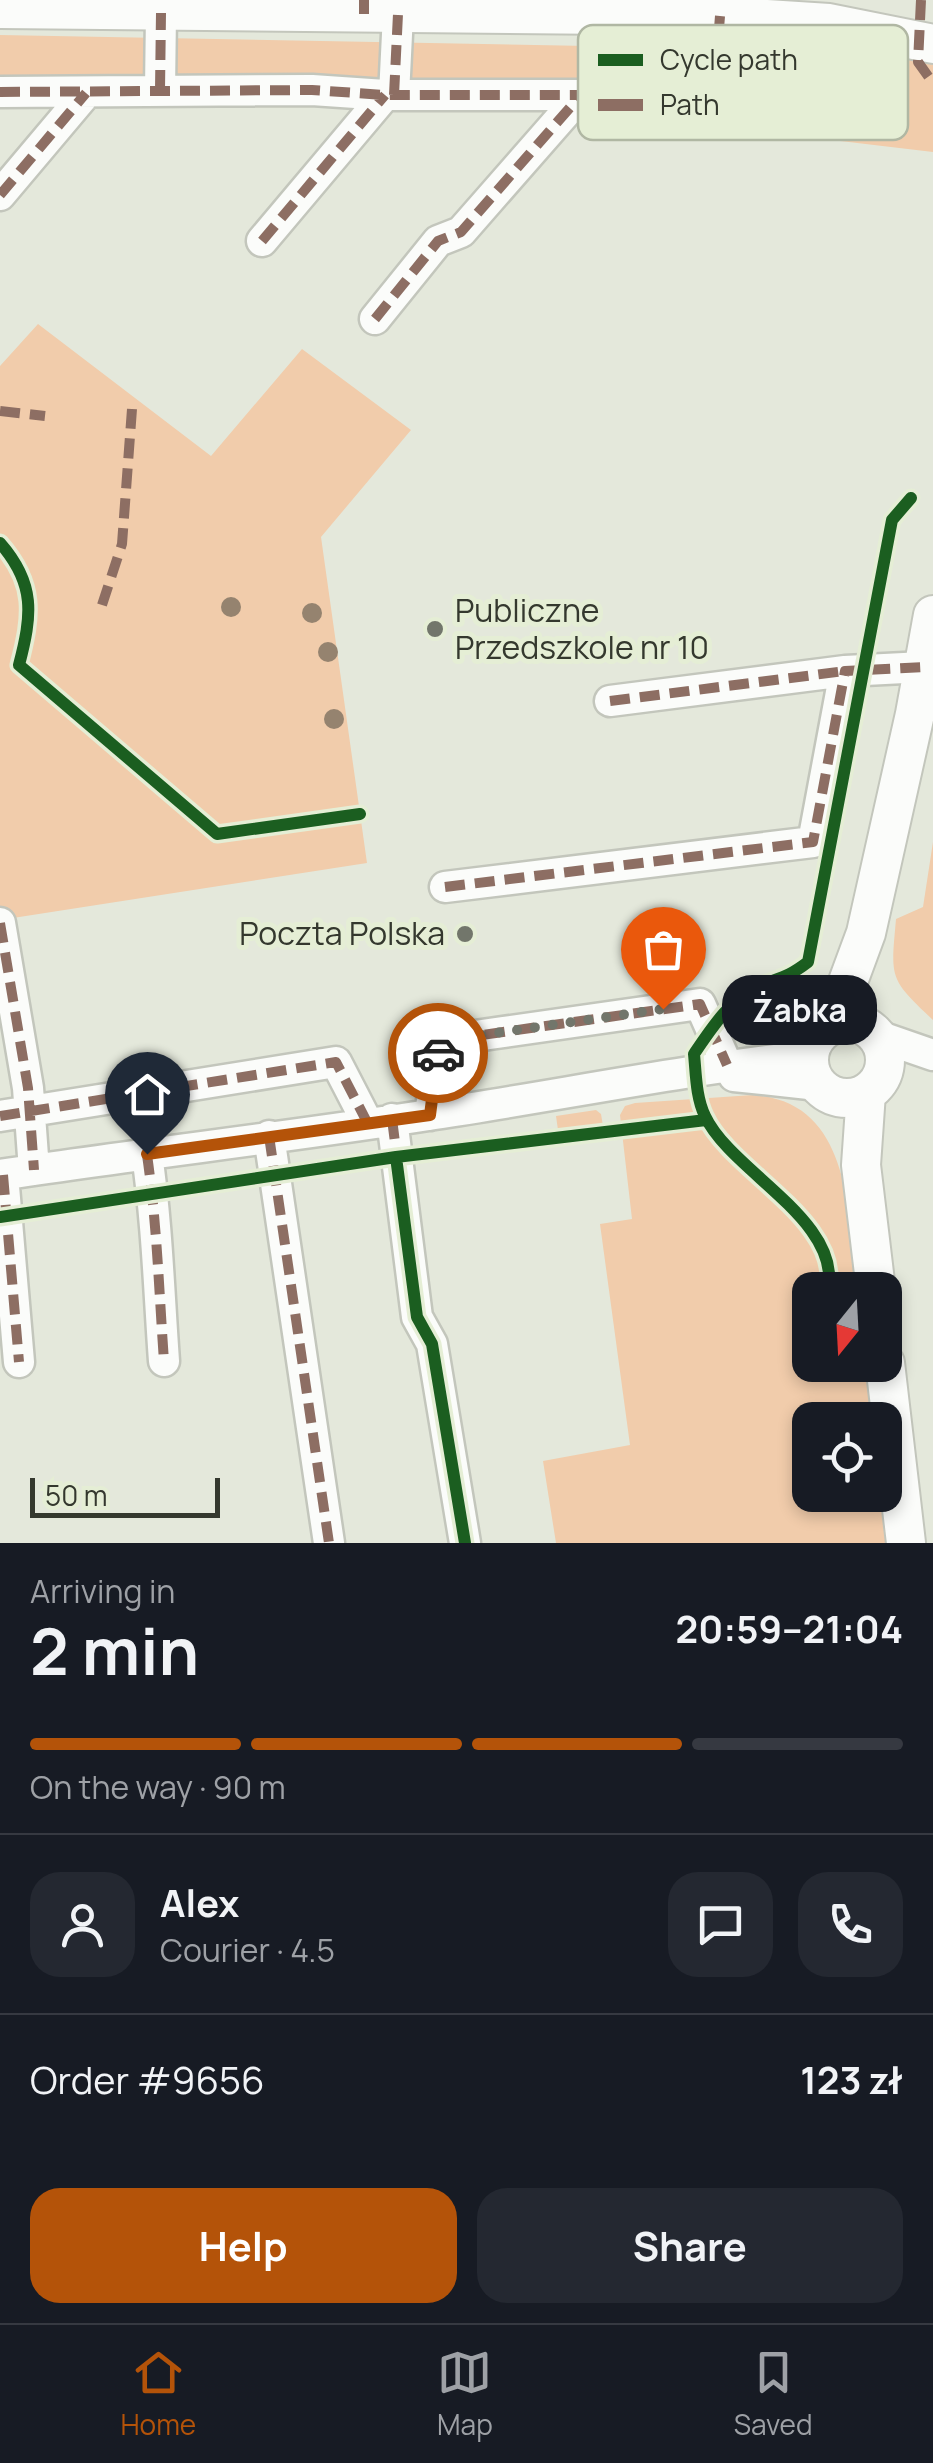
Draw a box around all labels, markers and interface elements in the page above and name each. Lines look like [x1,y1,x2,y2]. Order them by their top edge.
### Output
legend [578,25,908,140]
text: Cycle path [660,40,798,78]
text: Path [660,85,720,123]
place label: Publiczne Przedszkole nr 10 [455,588,709,669]
marker: Publiczne Przedszkole nr 10 [424,618,446,640]
pin [621,907,706,1010]
place label: Poczta Polska [239,911,445,955]
icon: bag [636,922,691,977]
marker: Poczta Polska [454,923,476,945]
callout: Żabka [723,974,878,1044]
text: Żabka [752,988,847,1032]
courier [388,1003,488,1103]
icon: car [411,1026,466,1081]
pin [105,1052,190,1155]
icon: home [120,1067,175,1122]
north arrow [792,1272,902,1382]
map controls [792,1272,902,1512]
button: locate [792,1402,902,1512]
scale bar [30,1473,220,1518]
text: 50 m [45,1476,108,1514]
text: Arriving in [30,1569,175,1613]
text: 20:59–21:04 [676,1602,903,1654]
text: 2 min [30,1606,199,1695]
text: On the way · 90 m [30,1765,286,1809]
button: person [30,1872,135,1977]
button: chat [668,1872,773,1977]
button: phone [798,1872,903,1977]
text: Alex [160,1876,239,1928]
text: Courier · 4.5 [160,1928,335,1972]
text: Order #9656 [30,2053,265,2105]
text: 123 zł [800,2053,903,2105]
button: Help [30,2188,457,2303]
button: Share [477,2188,903,2303]
tab: Home [120,2345,196,2443]
tab: Map [437,2345,493,2443]
tab: Saved [734,2345,813,2443]

